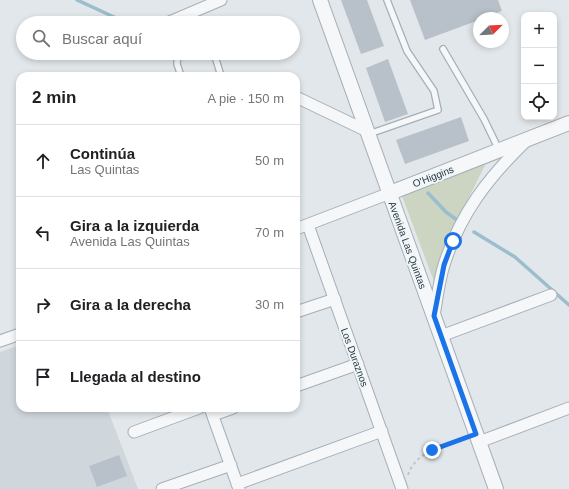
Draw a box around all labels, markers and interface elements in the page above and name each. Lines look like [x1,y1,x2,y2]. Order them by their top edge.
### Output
north arrow [473,12,509,48]
map controls [521,12,557,120]
button: + [521,12,557,48]
search box [16,16,300,60]
icon: search [30,27,52,49]
text: Buscar aquí [62,30,142,47]
button: − [521,48,557,84]
button: locate [521,84,557,120]
text: 2 min [32,88,76,107]
text: A pie · 150 m [207,91,284,106]
text: Continúa [70,145,135,162]
icon: ahead [32,150,54,172]
text: 50 m [255,153,284,168]
text: Las Quintas [70,162,139,177]
street label: O'Higgins [411,164,455,189]
street label: Avenida Las Quintas [387,200,428,290]
text: Gira a la izquierda [70,217,199,234]
icon: left [32,222,54,244]
text: 70 m [255,225,284,240]
route start [444,232,462,250]
text: Avenida Las Quintas [70,234,190,249]
icon: right [32,294,54,316]
text: Gira a la derecha [70,296,191,313]
text: 30 m [255,297,284,312]
street label: Los Duraznos [339,326,370,388]
icon: arrive [32,366,54,388]
text: Llegada al destino [70,368,201,385]
route end [423,441,441,459]

